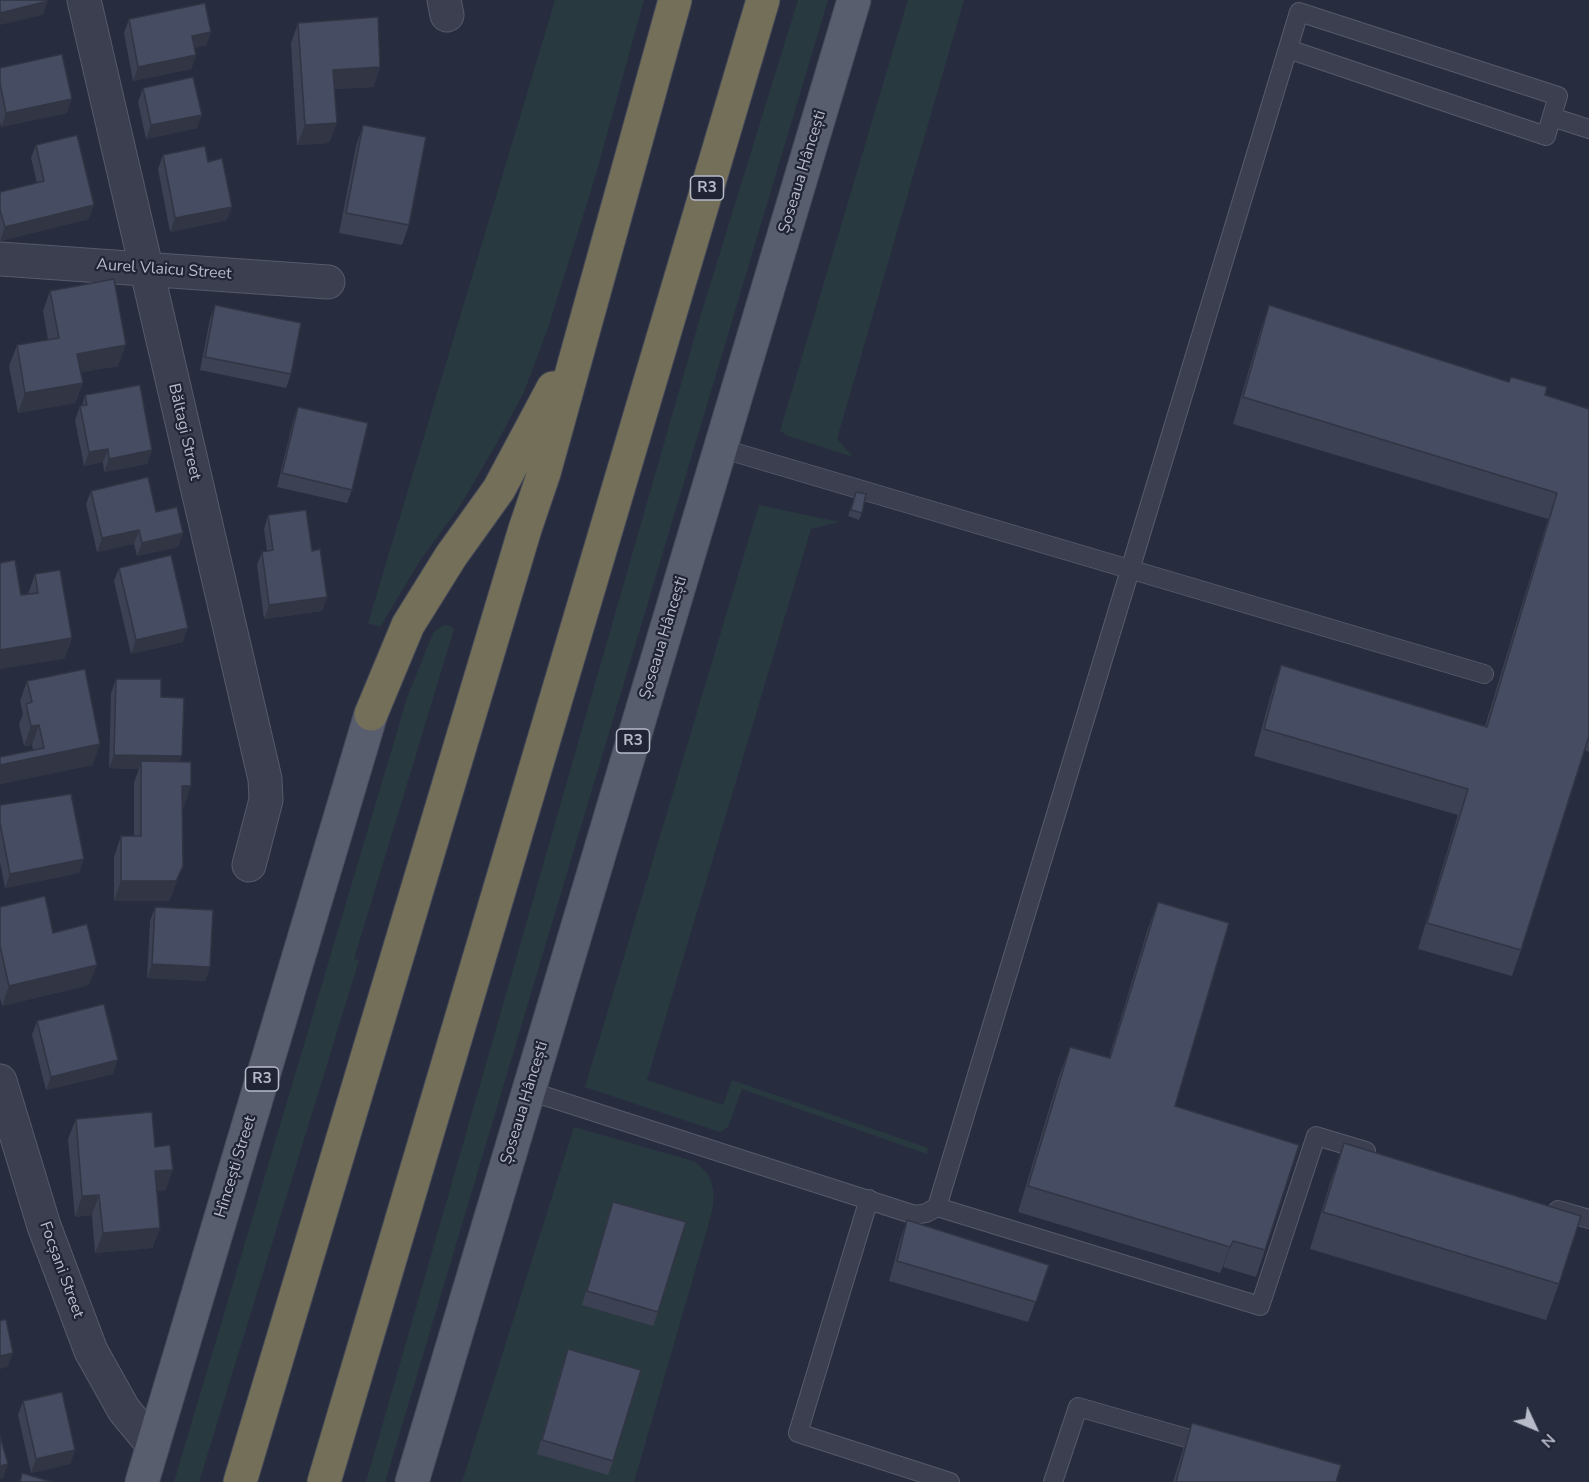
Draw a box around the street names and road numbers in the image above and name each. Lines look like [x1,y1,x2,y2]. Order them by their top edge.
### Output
street label: Șoseaua Hâncești [775,108,831,236]
road number: R3 [690,176,724,200]
street label: Aurel Vlaicu Street [96,256,232,284]
street label: Băltagi Street [164,382,204,482]
street label: Șoseaua Hâncești [636,574,692,702]
road number: R3 [616,729,650,753]
street label: Șoseaua Hâncești [497,1039,553,1167]
road number: R3 [246,1067,278,1091]
street label: Hîncești Street [211,1114,261,1220]
street label: Focșani Street [35,1219,87,1321]

